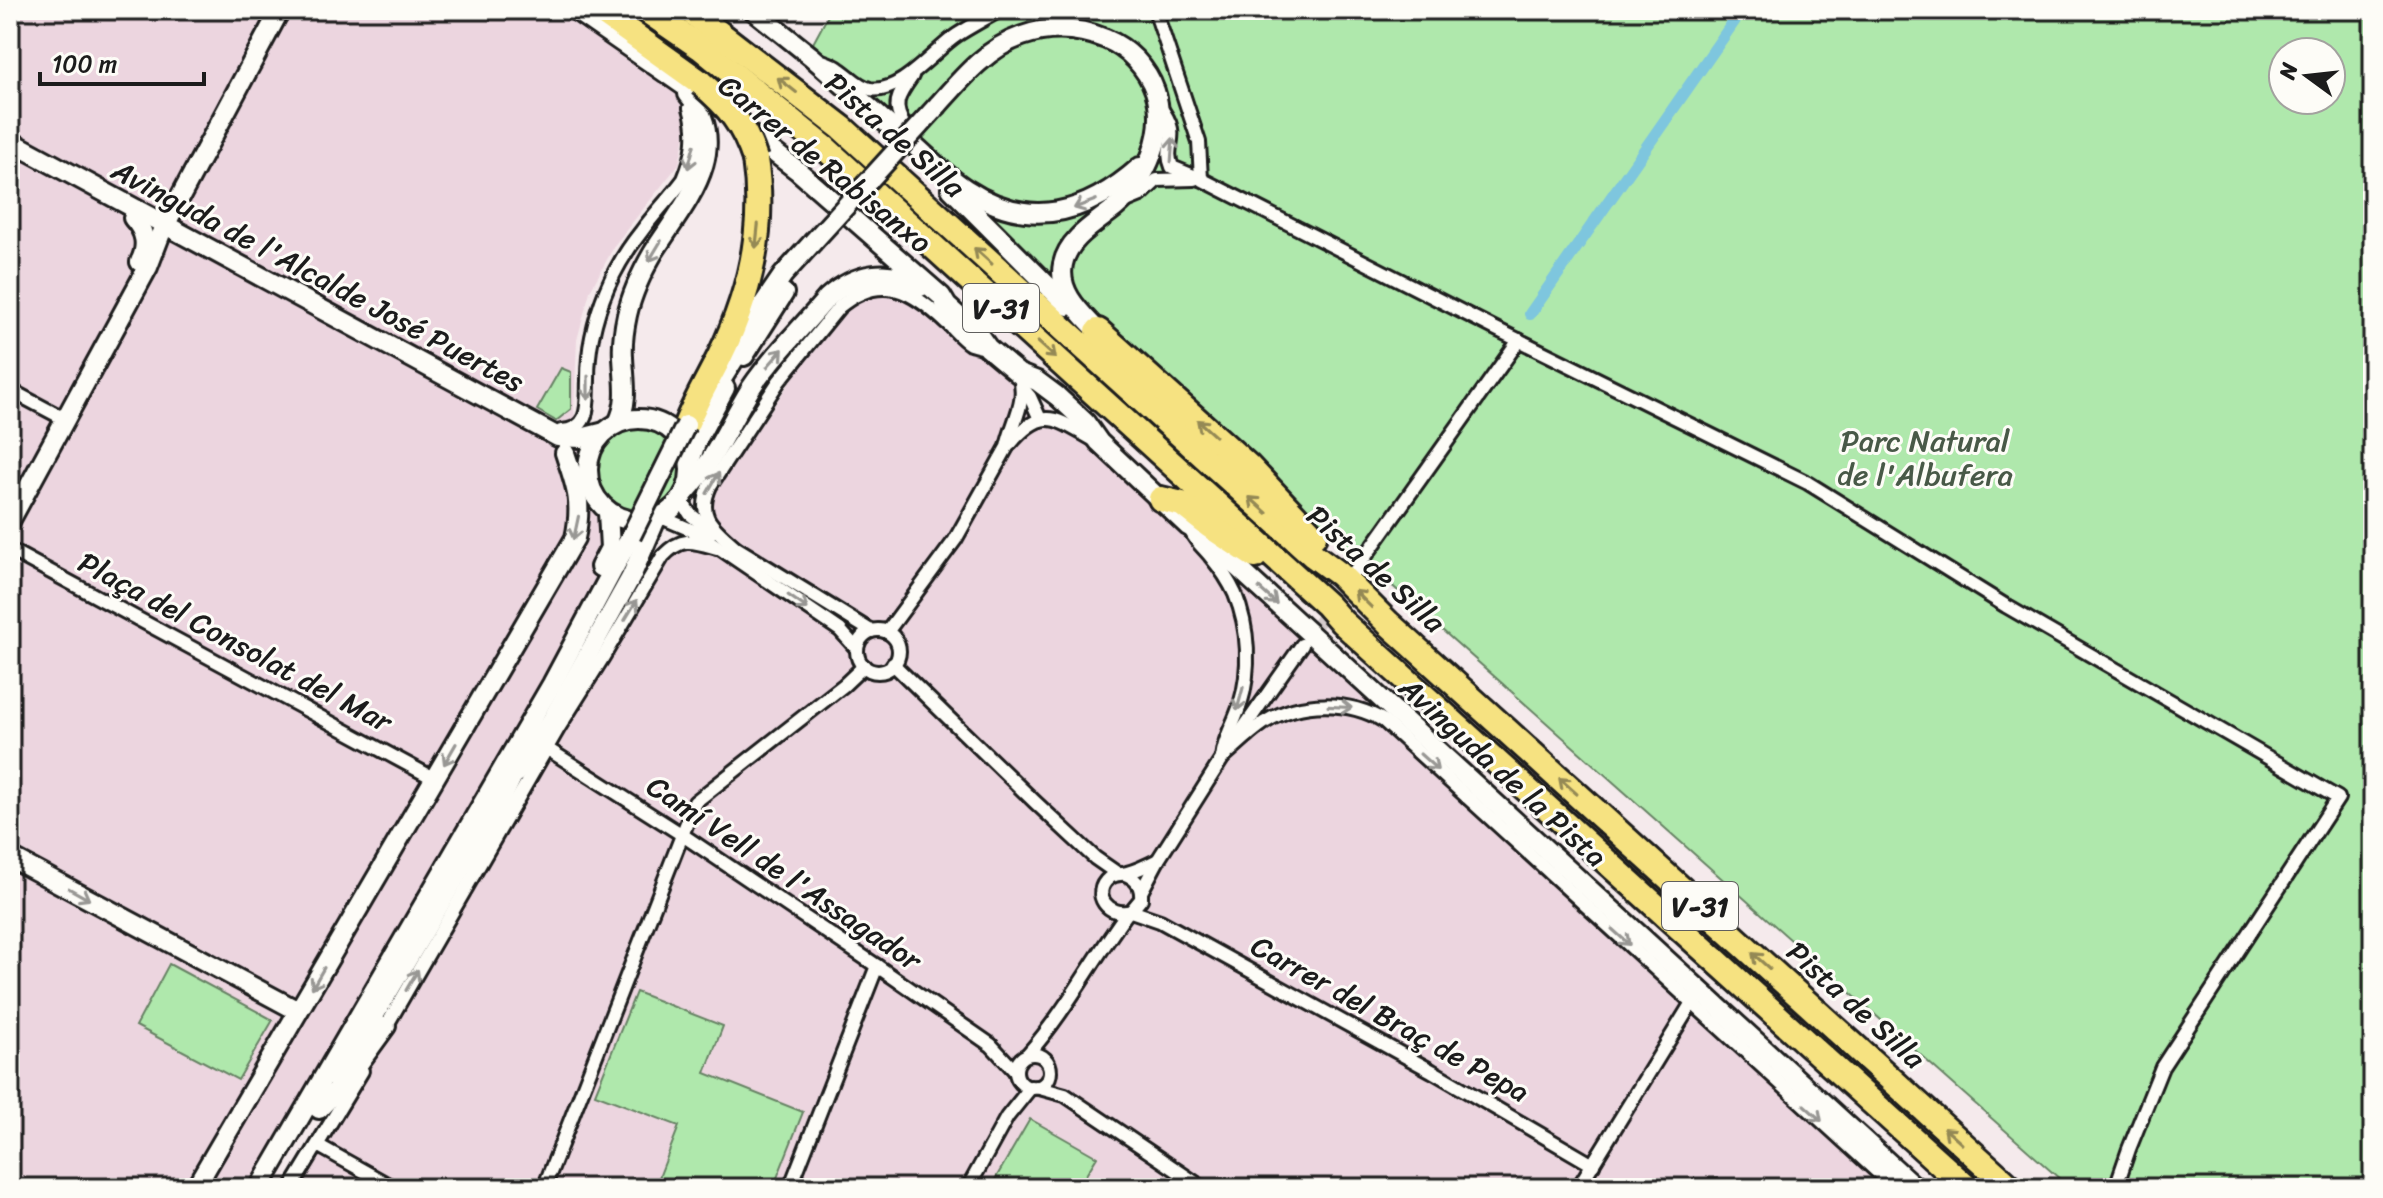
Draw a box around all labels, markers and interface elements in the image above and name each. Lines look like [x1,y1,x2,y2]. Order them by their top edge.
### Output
scale bar [40,36,204,86]
north arrow [2267,36,2347,116]
text: 100 m [52,43,117,85]
street label: Pista de Silla [812,58,979,213]
text: N [2267,58,2309,84]
street label: Carrer de Rabisanxo [706,60,944,268]
one-way arrow [777,76,798,94]
one-way arrow [1165,137,1180,164]
street label: Avinguda de l'Alcalde José Puertes [101,143,535,408]
one-way arrow [682,144,697,170]
one-way arrow [1073,198,1098,212]
one-way arrow [749,222,764,249]
one-way arrow [647,239,663,262]
one-way arrow [973,247,993,265]
road number: V-31 [963,284,1039,332]
one-way arrow [1036,340,1056,358]
one-way arrow [766,349,784,369]
one-way arrow [580,374,596,401]
park label: Parc Natural de l'Albufera [1837,414,2013,502]
one-way arrow [1196,420,1216,438]
one-way arrow [705,472,721,495]
street label: Pista de Silla [1293,491,1459,648]
one-way arrow [1249,497,1269,515]
one-way arrow [568,515,583,540]
street label: Plaça del Consolat del Mar [68,536,403,749]
one-way arrow [1257,587,1277,605]
one-way arrow [1354,589,1373,609]
one-way arrow [786,594,808,610]
one-way arrow [624,598,639,622]
street label: Avinguda de la Pista [1385,662,1620,881]
one-way arrow [1232,685,1247,711]
one-way arrow [1326,699,1353,714]
one-way arrow [442,742,458,765]
one-way arrow [1419,752,1439,771]
street label: Camí Vell de l'Assagador [635,760,934,987]
one-way arrow [1558,777,1578,796]
road number: V-31 [1662,882,1738,930]
one-way arrow [66,887,90,902]
street label: Carrer del Braç de Pepa [1240,920,1540,1118]
street label: Pista de Silla [1773,927,1939,1084]
one-way arrow [1610,928,1630,946]
one-way arrow [1751,952,1771,970]
one-way arrow [310,966,325,990]
one-way arrow [405,969,420,993]
one-way arrow [1802,1103,1822,1121]
one-way arrow [1944,1127,1964,1145]

